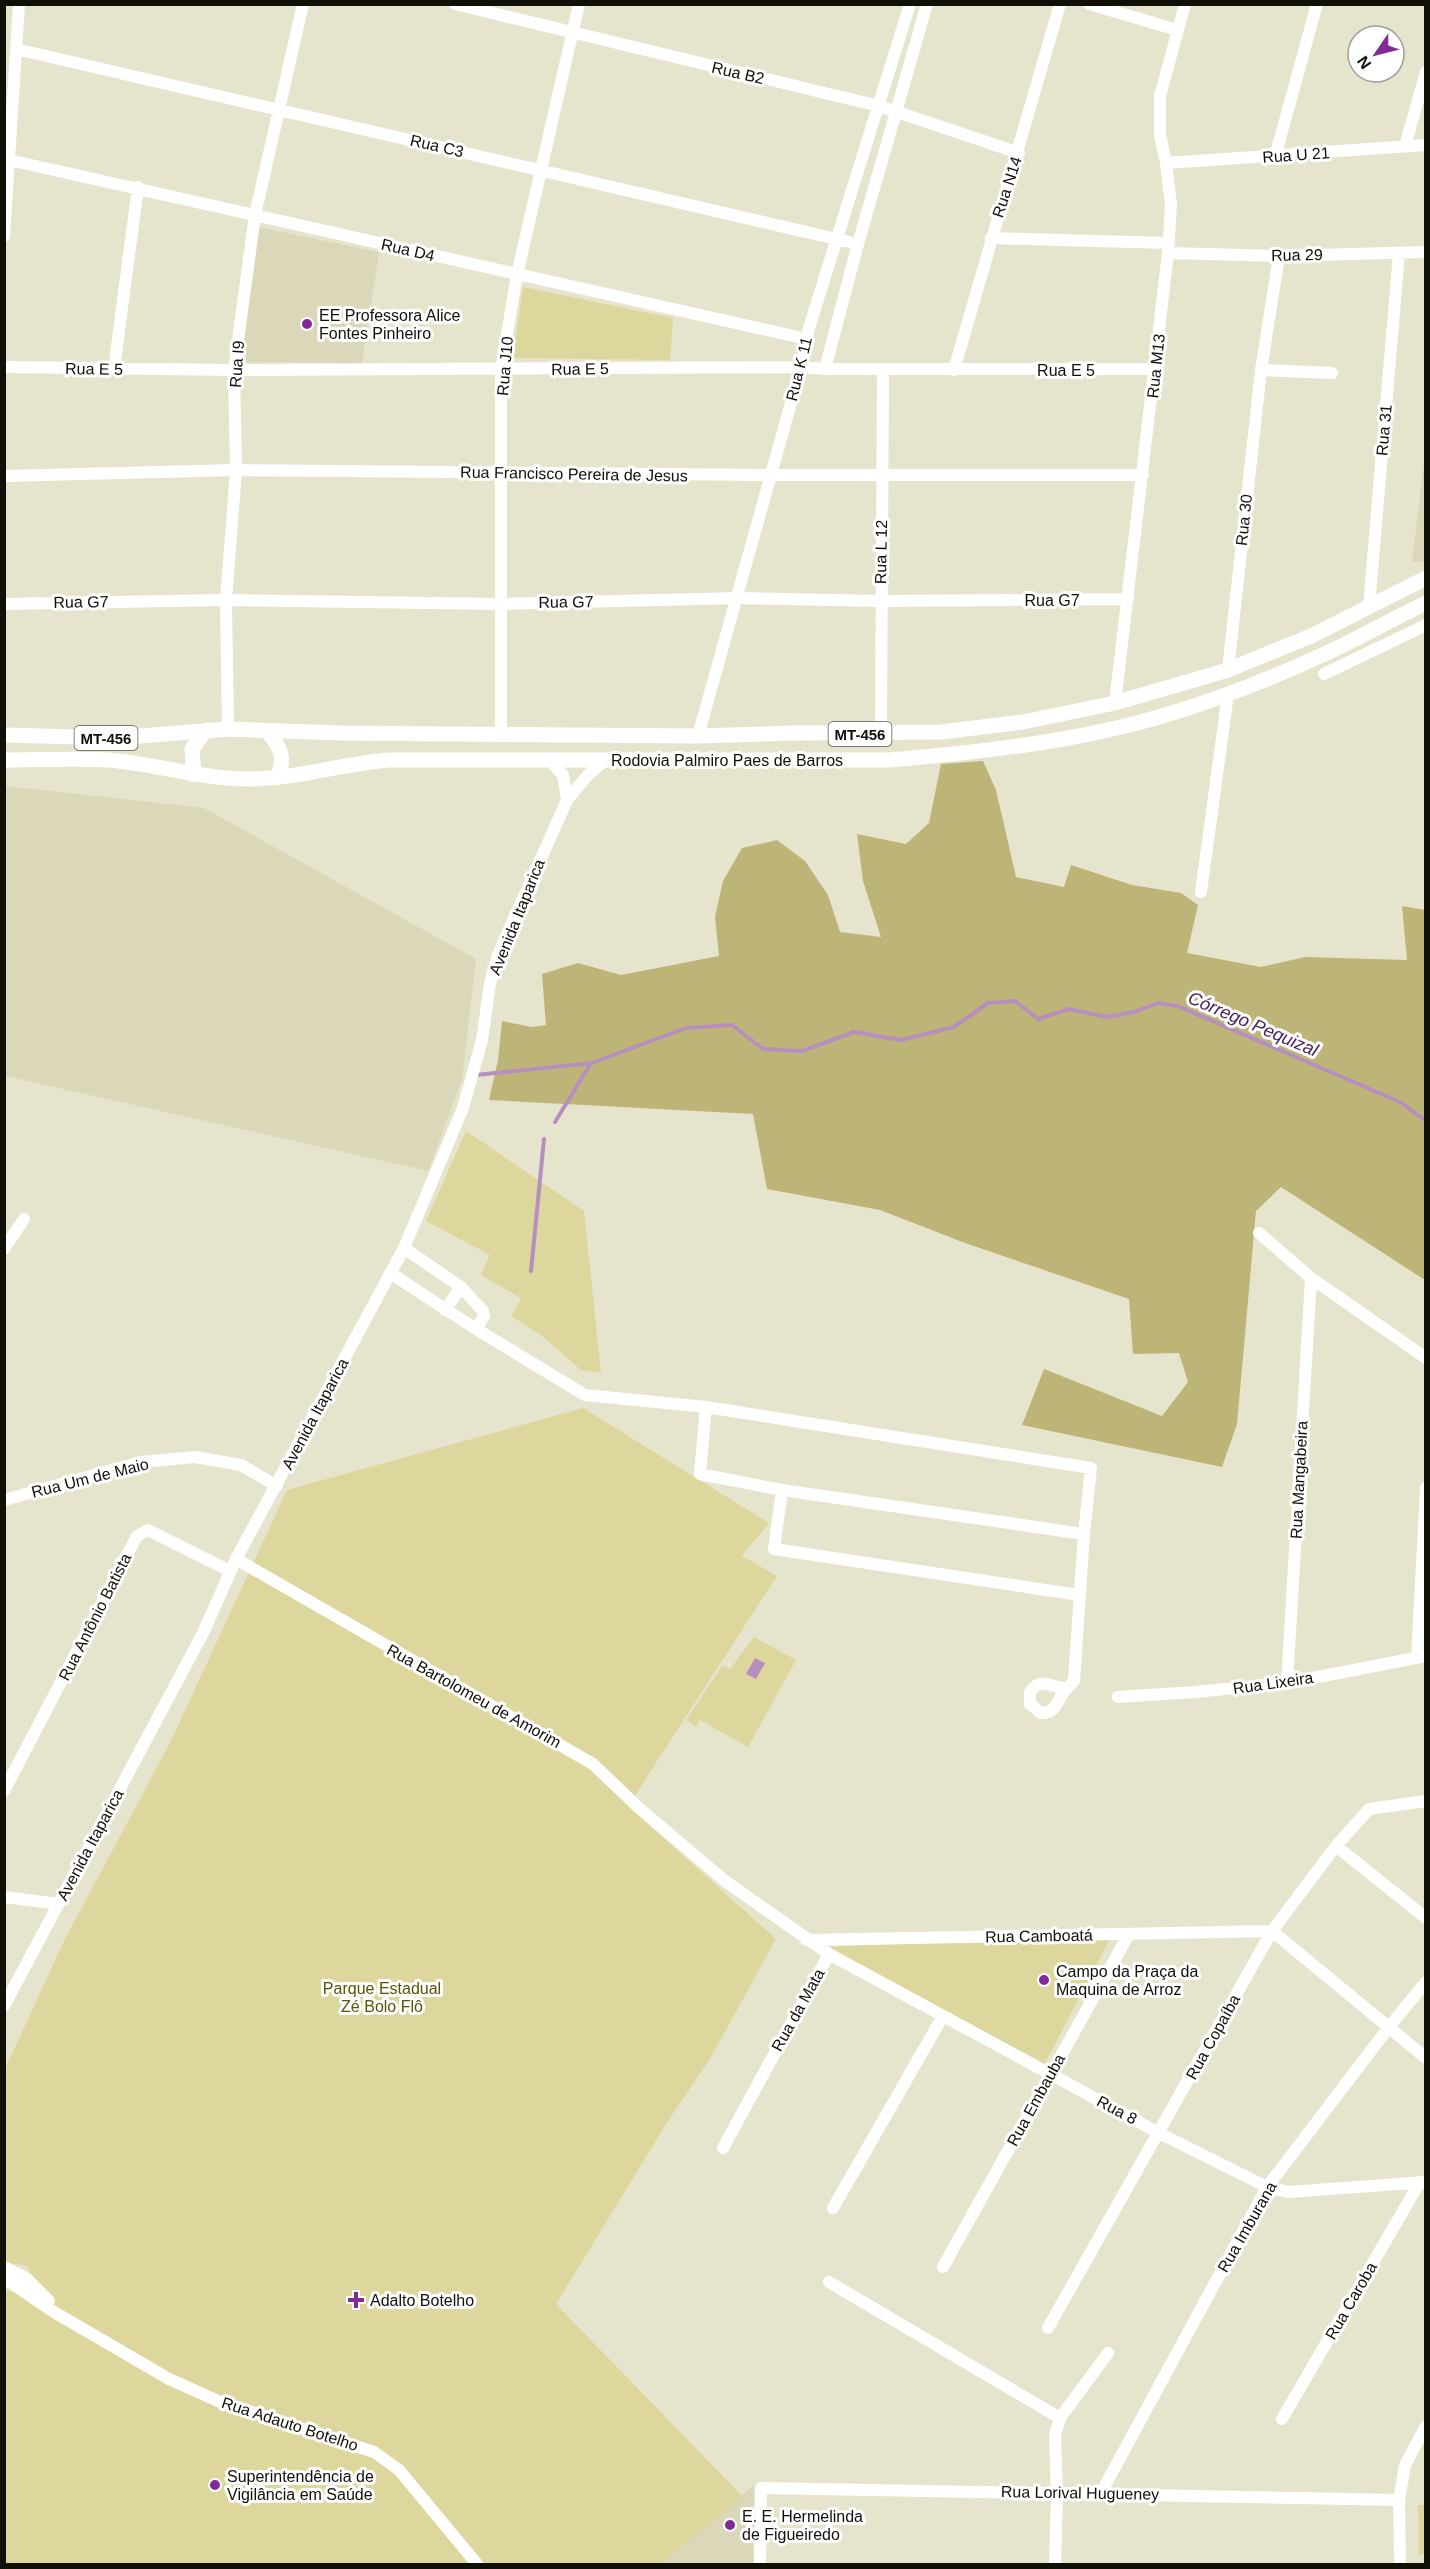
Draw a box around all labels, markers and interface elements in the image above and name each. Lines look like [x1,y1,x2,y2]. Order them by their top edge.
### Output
north arrow [1346,24,1406,84]
text: N [1354,53,1374,72]
street label: Rua B2 [710,59,766,87]
street label: Rua C3 [409,132,465,160]
street label: Rua U 21 [1262,144,1330,166]
street label: Rua N14 [989,154,1025,220]
street label: Rua D4 [380,236,436,264]
street label: Rua 29 [1271,246,1323,264]
place label: EE Professora Alice Fontes Pinheiro [319,307,461,342]
marker: EE Professora Alice Fontes Pinheiro [300,317,314,331]
street label: Rua M13 [1144,333,1168,399]
street label: Rua J10 [494,335,516,396]
street label: Rua K 11 [783,335,815,403]
street label: Rua I9 [227,340,247,388]
street label: Rua E 5 [65,360,123,378]
street label: Rua E 5 [551,360,609,378]
street label: Rua E 5 [1037,362,1095,379]
street label: Rua 31 [1373,403,1395,456]
street label: Rua Francisco Pereira de Jesus [460,464,688,484]
street label: Rua 30 [1233,493,1255,547]
street label: Rua L 12 [872,520,890,584]
street label: Rua G7 [1024,592,1080,609]
street label: Rua G7 [53,593,109,611]
street label: Rua G7 [538,593,594,611]
road number: MT-456 [828,722,892,746]
road number: MT-456 [74,726,138,750]
street label: Rodovia Palmiro Paes de Barros [611,752,843,769]
street label: Avenida Itaparica [486,857,548,977]
water label: Córrego Pequizal [1185,988,1322,1061]
street label: Avenida Itaparica [279,1355,352,1472]
street label: Rua Mangabeira [1287,1420,1311,1540]
street label: Rua Um de Maio [30,1455,150,1501]
street label: Rua Antônio Batista [56,1550,135,1683]
street label: Rua Bartolomeu de Amorim [384,1641,564,1751]
street label: Rua Lixeira [1232,1669,1314,1697]
street label: Avenida Itaparica [54,1786,127,1903]
street label: Rua Camboatá [985,1927,1093,1945]
place label: Campo da Praça da Maquina de Arroz [1056,1963,1198,1998]
street label: Rua da Mata [768,1966,828,2054]
marker: Campo da Praça da Maquina de Arroz [1037,1973,1051,1987]
park label: Parque Estadual Zé Bolo Flô [323,1980,441,2015]
street label: Rua Copaíba [1183,1992,1243,2082]
street label: Rua Embauba [1004,2051,1068,2149]
street label: Rua 8 [1094,2092,1140,2128]
street label: Rua Imburana [1214,2179,1280,2275]
street label: Rua Caroba [1322,2259,1380,2343]
marker: Adalto Botelho [347,2291,365,2309]
place label: Adalto Botelho [370,2292,474,2309]
street label: Rua Adauto Botelho [220,2394,360,2454]
place label: Superintendência de Vigilância em Saúde [227,2468,374,2503]
marker: Superintendência de Vigilância em Saúde [208,2478,222,2492]
street label: Rua Lorival Hugueney [1001,2483,1159,2503]
place label: E. E. Hermelinda de Figueiredo [742,2508,863,2543]
marker: E. E. Hermelinda de Figueiredo [723,2518,737,2532]

